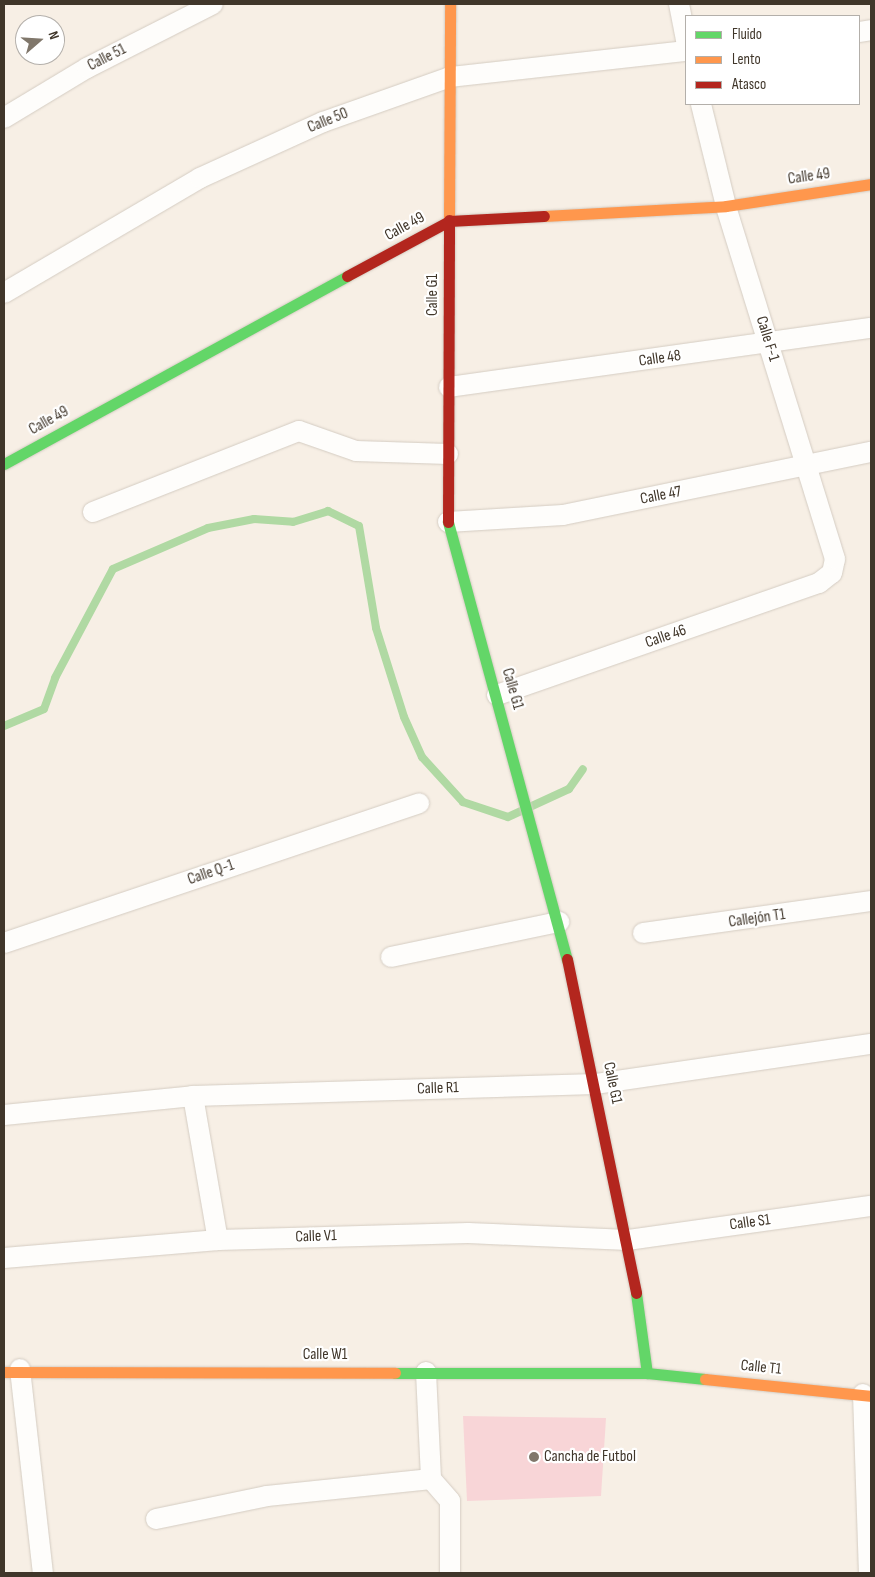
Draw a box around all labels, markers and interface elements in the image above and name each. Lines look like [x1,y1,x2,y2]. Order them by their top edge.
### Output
north arrow [15,15,65,65]
legend [685,15,860,105]
text: Fluido [732,25,762,44]
text: N [44,29,63,42]
street label: Calle 51 [85,40,129,76]
text: Lento [732,50,761,69]
text: Atasco [732,75,766,94]
street label: Calle 50 [305,104,351,138]
street label: Calle 49 [787,165,831,189]
street label: Calle 49 [382,208,428,246]
street label: Calle G1 [423,274,443,316]
street label: Calle F-1 [751,314,783,364]
street label: Calle 48 [638,347,682,371]
street label: Calle 49 [26,402,72,440]
street label: Calle 47 [639,483,683,509]
street label: Calle 46 [643,621,689,653]
street label: Calle G1 [497,666,527,712]
street label: Calle Q-1 [185,856,237,890]
street label: Callejón T1 [727,906,787,932]
street label: Calle G1 [598,1060,626,1106]
street label: Calle R1 [417,1079,459,1099]
street label: Calle S1 [728,1211,772,1235]
street label: Calle V1 [295,1227,337,1247]
street label: Calle W1 [303,1345,347,1365]
street label: Calle T1 [740,1356,782,1380]
place label: Cancha de Futbol [544,1447,636,1467]
marker: Cancha de Futbol [528,1451,540,1463]

